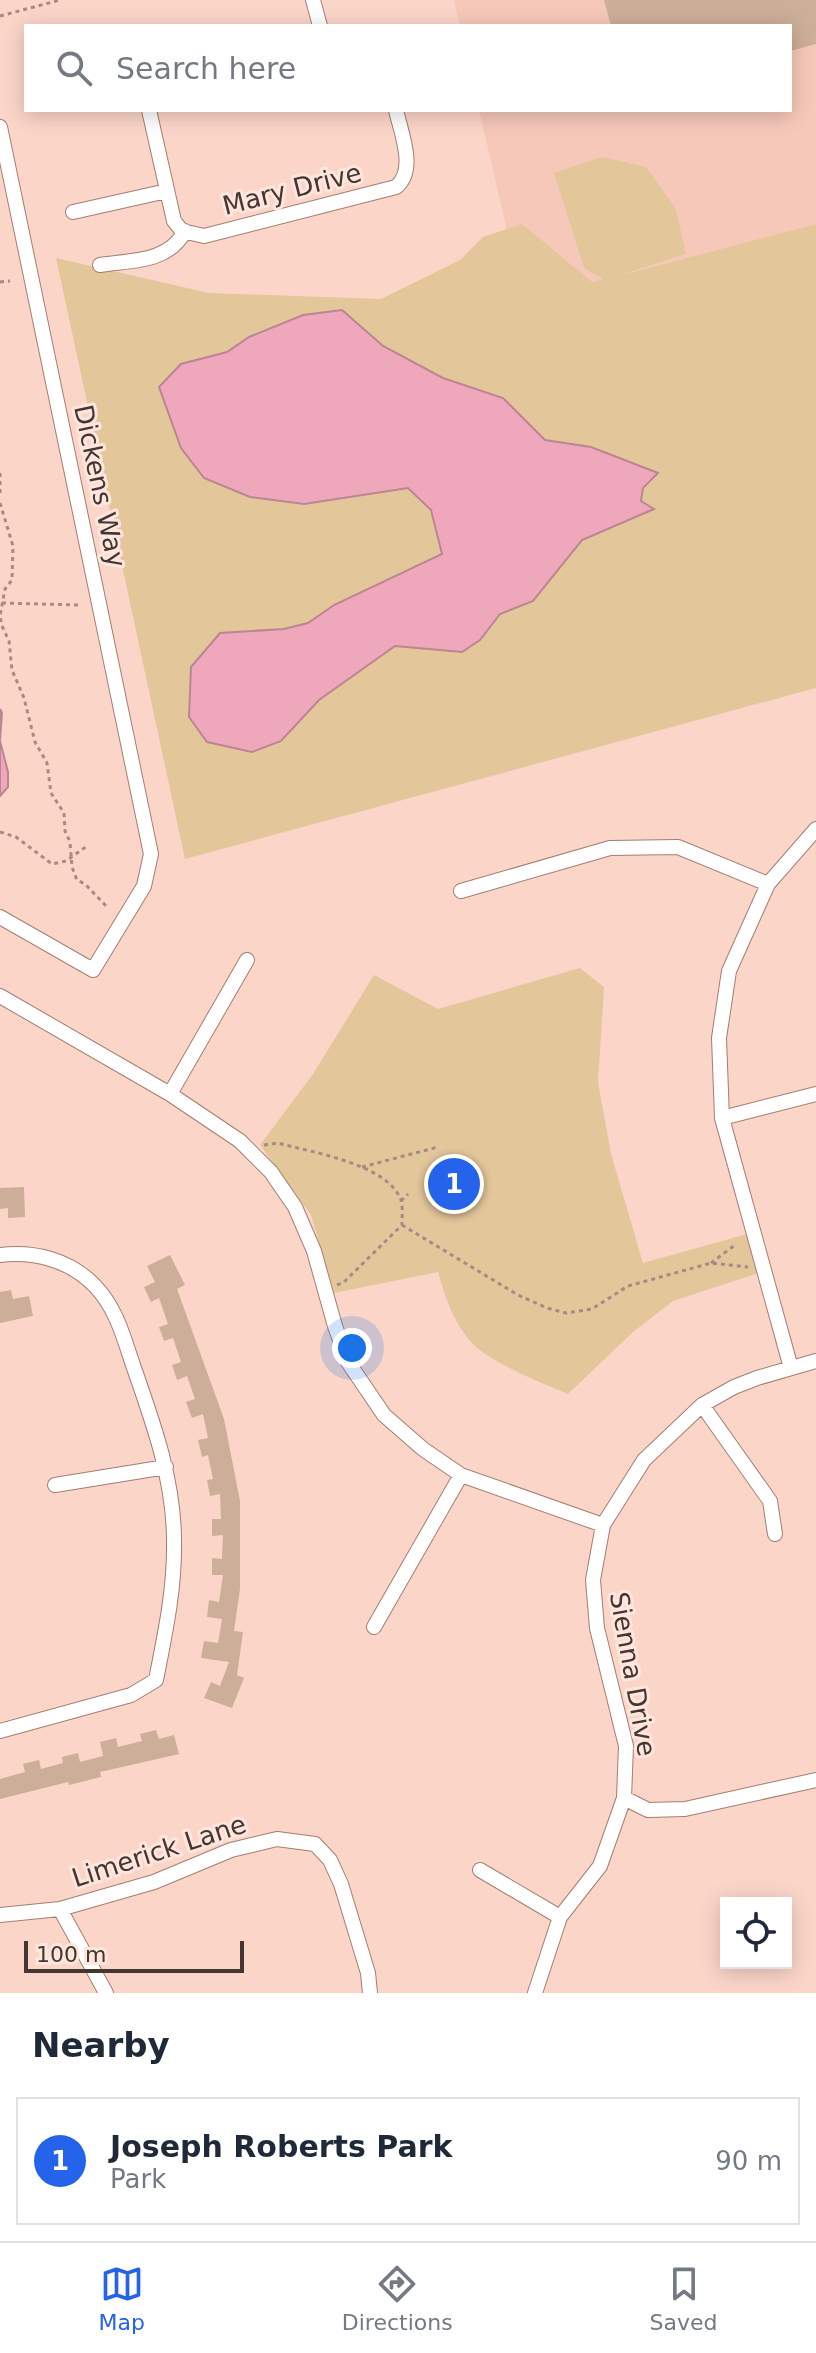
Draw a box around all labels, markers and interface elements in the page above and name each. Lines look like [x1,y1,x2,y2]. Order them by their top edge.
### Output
search box [24,24,792,112]
icon: search [52,46,96,90]
text: Search here [116,51,296,86]
street label: Mary Drive [219,157,365,221]
street label: Dickens Way [68,402,132,570]
pin: 1 [428,1154,480,1214]
your location [332,1328,372,1368]
street label: Sienna Drive [604,1590,662,1758]
street label: Limerick Lane [68,1809,250,1893]
map controls [720,1897,792,1969]
button: locate [720,1897,792,1969]
scale bar [24,1937,244,1973]
text: 100 m [36,1942,106,1967]
text: Nearby [32,2025,170,2065]
text: Joseph Roberts Park [110,2129,452,2164]
text: 1 [51,2146,69,2176]
text: 90 m [715,2146,782,2176]
text: Park [110,2164,166,2194]
tab: Map [98,2262,145,2335]
tab: Directions [342,2262,453,2335]
tab: Saved [650,2262,718,2335]

